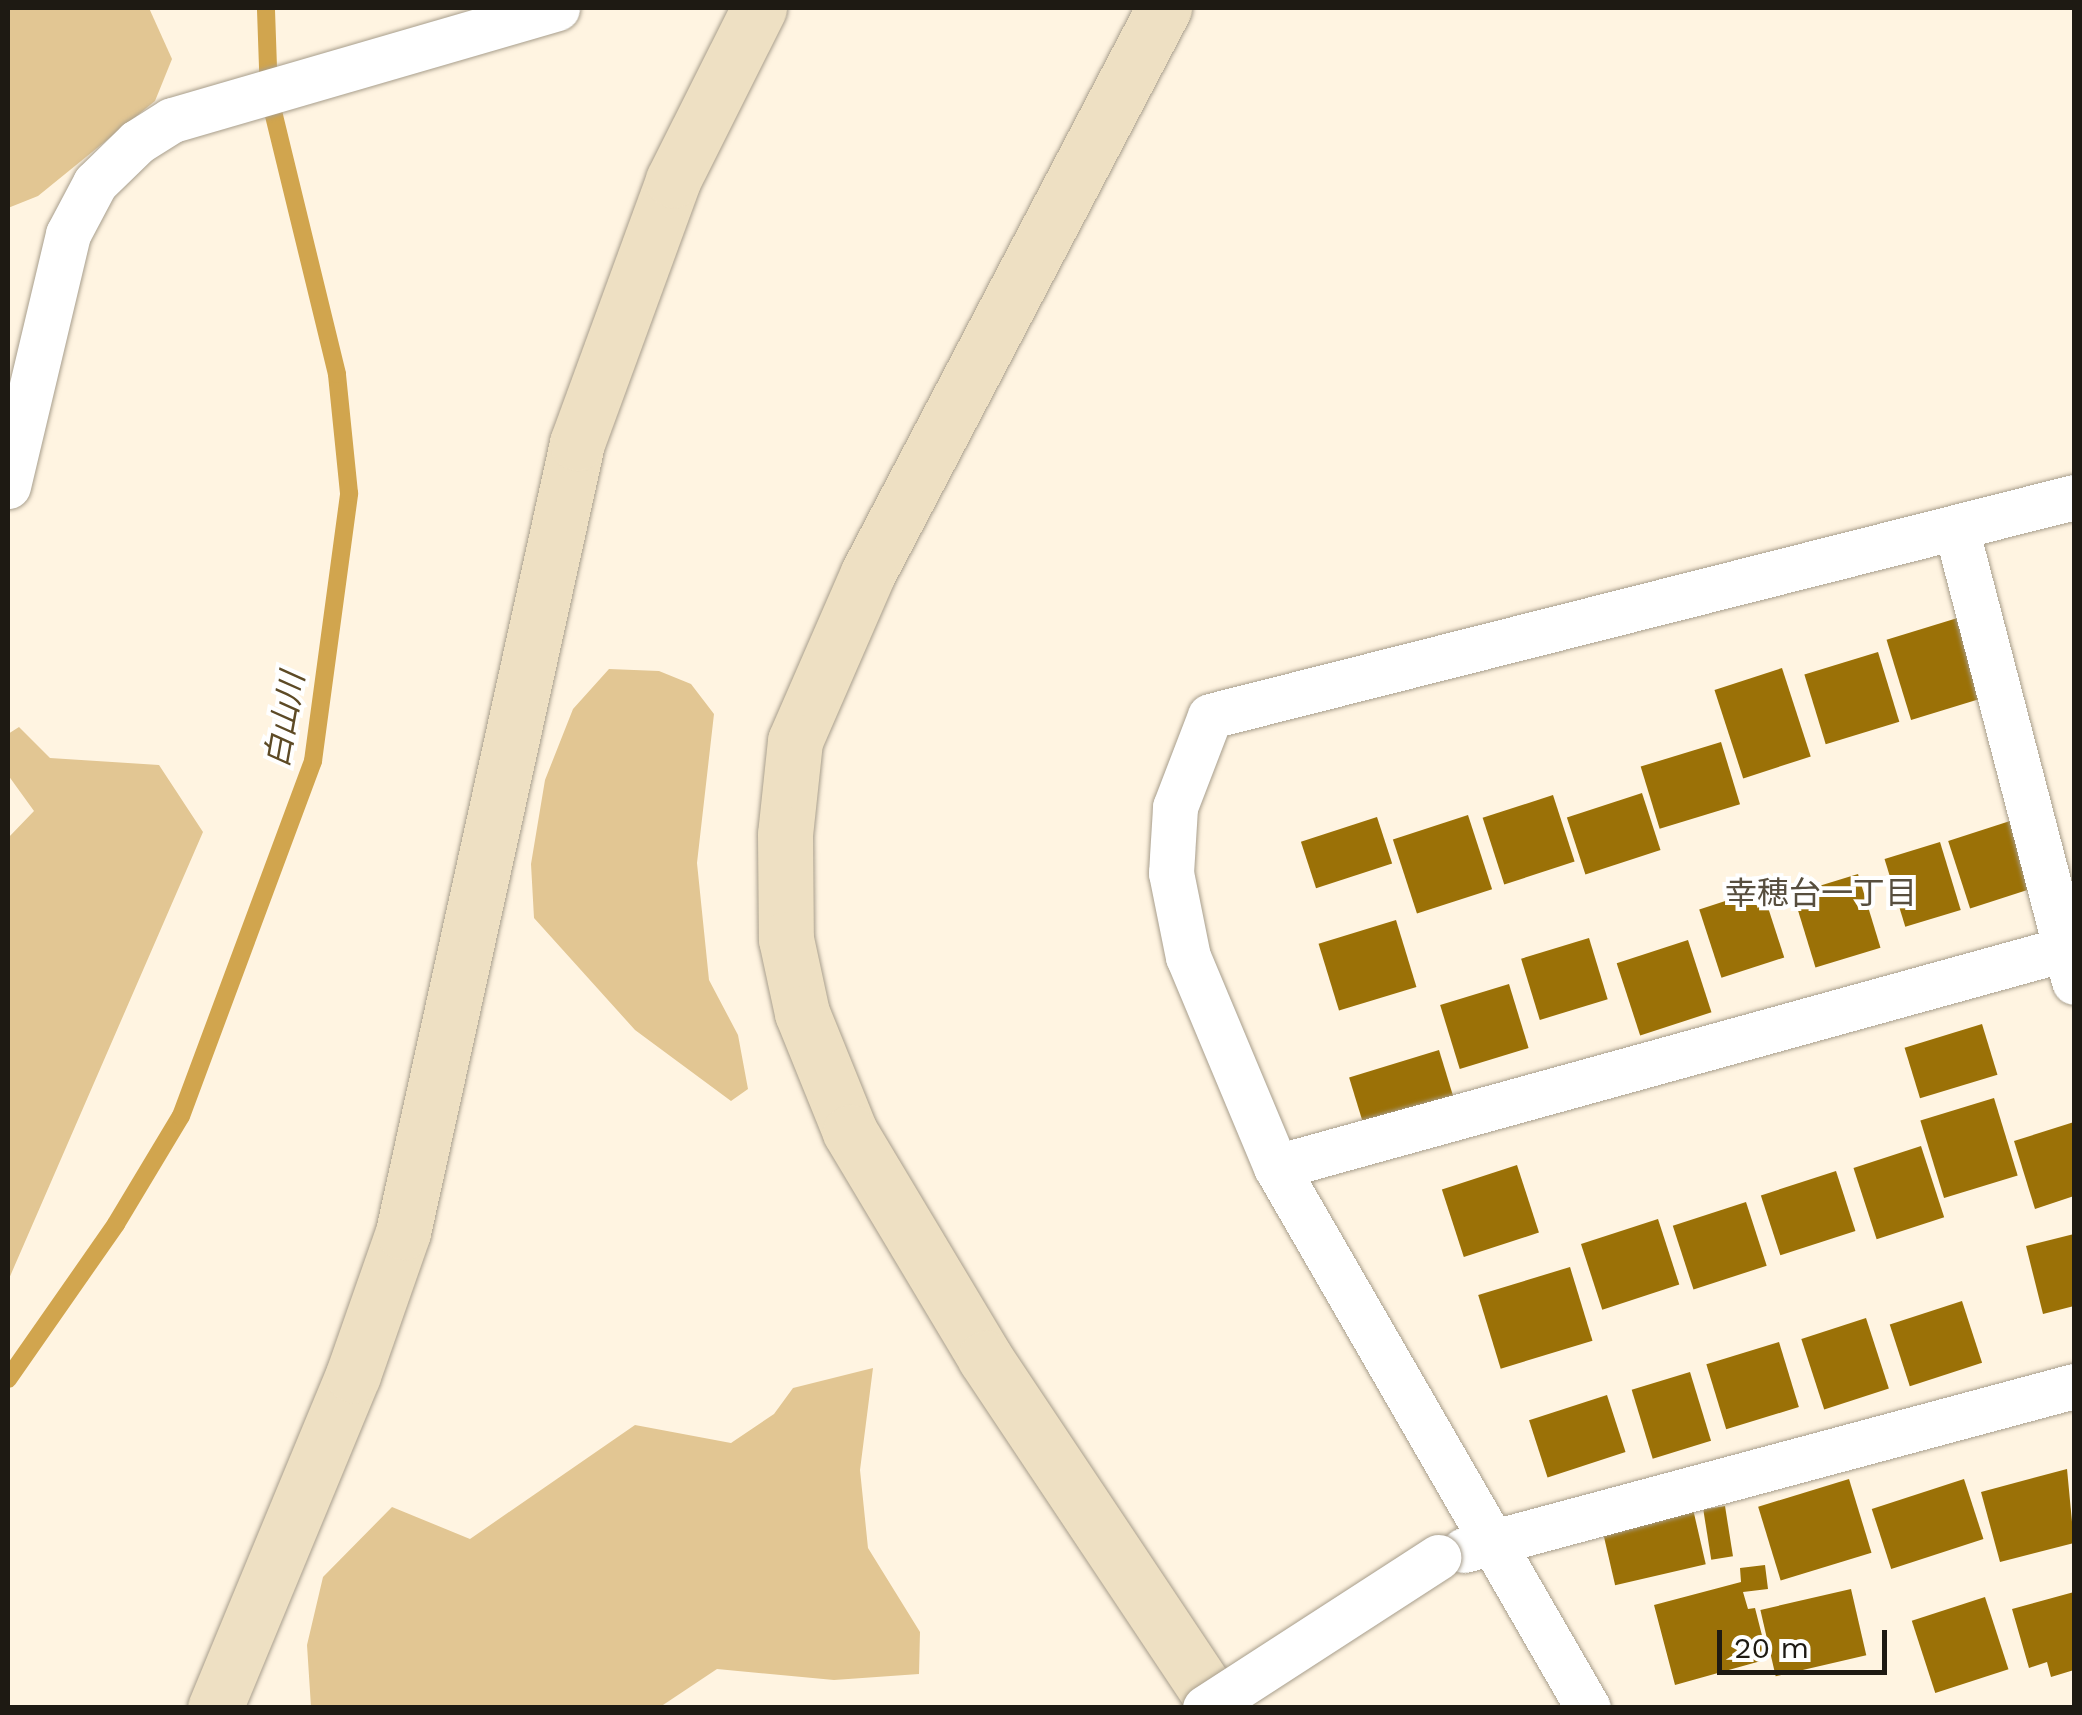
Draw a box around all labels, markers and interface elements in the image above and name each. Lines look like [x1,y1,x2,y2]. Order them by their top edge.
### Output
water label: 白山川 [258,669,312,771]
district label: 幸穂台一丁目 [1725,874,1917,912]
scale bar [1722,1610,1892,1672]
text: 20 m [1734,1630,1809,1665]

